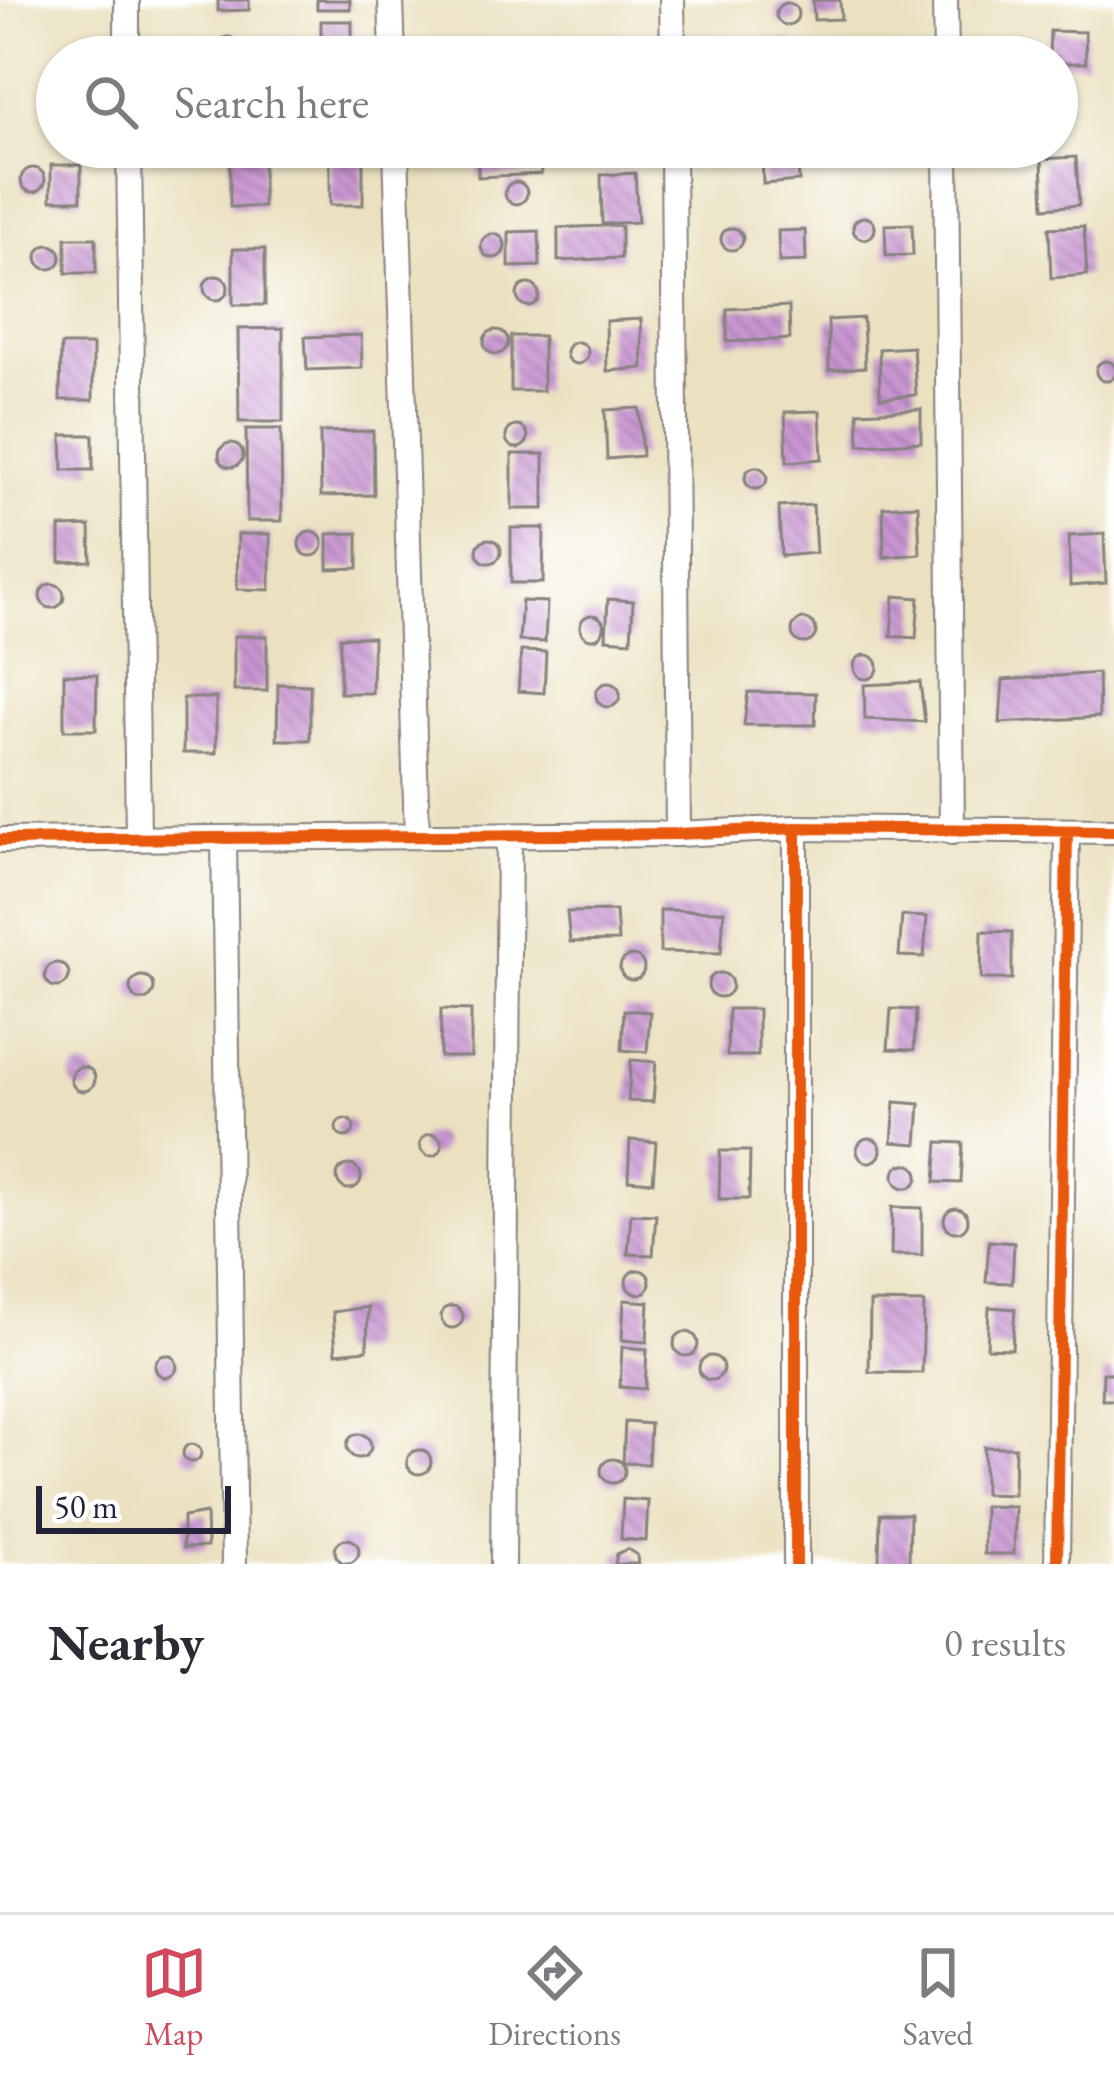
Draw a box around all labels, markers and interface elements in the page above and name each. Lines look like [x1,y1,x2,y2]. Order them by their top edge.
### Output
search box [36,36,1078,168]
icon: search [78,69,144,135]
text: Search here [174,73,369,131]
scale bar [36,1480,231,1533]
text: 50 m [54,1485,118,1528]
text: Nearby [48,1609,204,1675]
text: 0 results [944,1617,1066,1668]
tab: Map [141,1940,207,2055]
tab: Directions [488,1940,621,2055]
tab: Saved [903,1940,973,2055]

